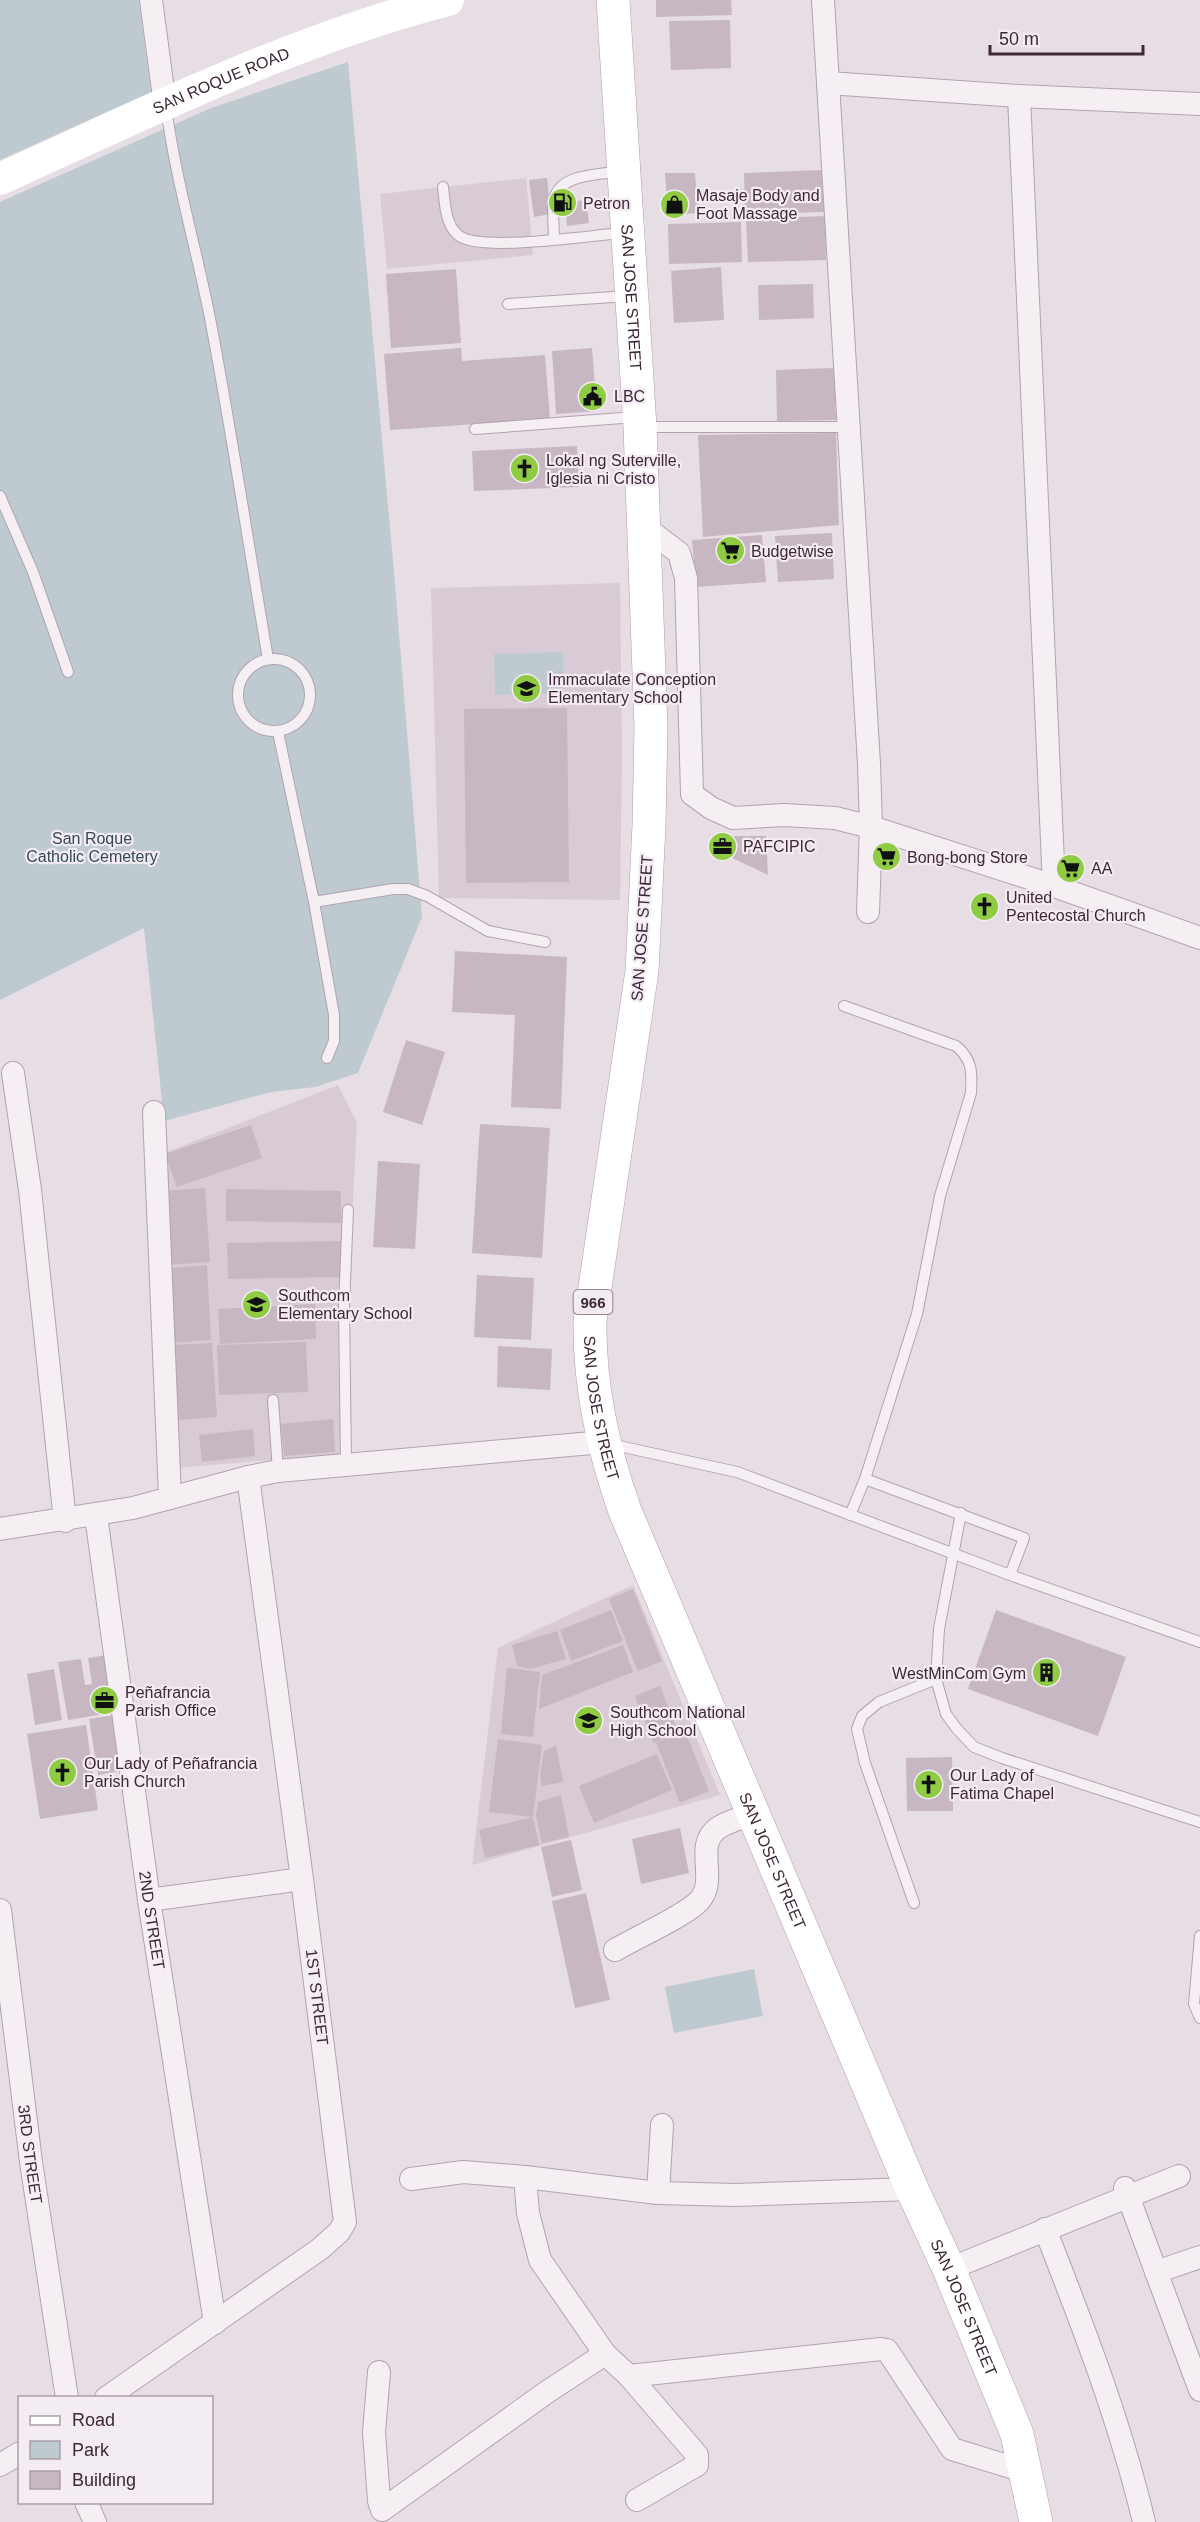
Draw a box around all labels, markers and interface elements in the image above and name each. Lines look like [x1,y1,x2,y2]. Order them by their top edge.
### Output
scale bar [990,18,1143,56]
text: 50 m [999,29,1039,49]
street label: SAN ROQUE ROAD [150,44,292,117]
fuel station icon: Petron [546,187,578,219]
place label: Masaje Body and Foot Massage [696,187,820,222]
shop icon: Masaje Body and Foot Massage [659,188,691,220]
place label: Petron [583,195,630,212]
street label: SAN JOSE STREET [619,224,645,371]
public building icon: LBC [577,380,609,412]
place label: LBC [614,388,645,405]
place label: Lokal ng Suterville, Iglesia ni Cristo [546,452,681,487]
church icon: Lokal ng Suterville, Iglesia ni Cristo [509,453,541,485]
supermarket icon: Budgetwise [714,535,746,567]
place label: Budgetwise [751,543,834,560]
place label: Immaculate Conception Elementary School [548,671,716,706]
school or university icon: Immaculate Conception Elementary School [511,672,543,704]
park label: San Roque Catholic Cemetery [26,830,158,865]
office icon: PAFCIPIC [706,830,738,862]
place label: PAFCIPIC [743,838,816,855]
supermarket icon: Bong-bong Store [870,841,902,873]
place label: Bong-bong Store [907,849,1028,866]
supermarket icon: AA [1054,852,1086,884]
street label: SAN JOSE STREET [628,854,656,1002]
place label: AA [1091,860,1113,877]
place label: United Pentecostal Church [1006,889,1146,924]
church icon: United Pentecostal Church [969,890,1001,922]
place label: Southcom Elementary School [278,1287,412,1322]
school or university icon: Southcom Elementary School [241,1288,273,1320]
road number: 966 [574,1290,612,1314]
street label: SAN JOSE STREET [581,1335,623,1482]
building icon: WestMinCom Gym [1031,1657,1063,1689]
place label: WestMinCom Gym [892,1665,1026,1682]
place label: Peñafrancia Parish Office [125,1684,216,1719]
office icon: Peñafrancia Parish Office [88,1685,120,1717]
place label: Southcom National High School [610,1704,745,1739]
school or university icon: Southcom National High School [573,1705,605,1737]
place label: Our Lady of Peñafrancia Parish Church [84,1755,258,1790]
church icon: Our Lady of Peñafrancia Parish Church [47,1756,79,1788]
place label: Our Lady of Fatima Chapel [950,1767,1054,1802]
church icon: Our Lady of Fatima Chapel [913,1768,945,1800]
street label: SAN JOSE STREET [737,1790,810,1932]
street label: 2ND STREET [137,1870,168,1971]
street label: 1ST STREET [303,1948,331,2046]
street label: 3RD STREET [16,2104,46,2205]
street label: SAN JOSE STREET [928,2236,1001,2378]
legend [18,2396,213,2504]
text: Road [72,2410,115,2430]
text: Park [72,2440,110,2460]
text: Building [72,2470,136,2490]

